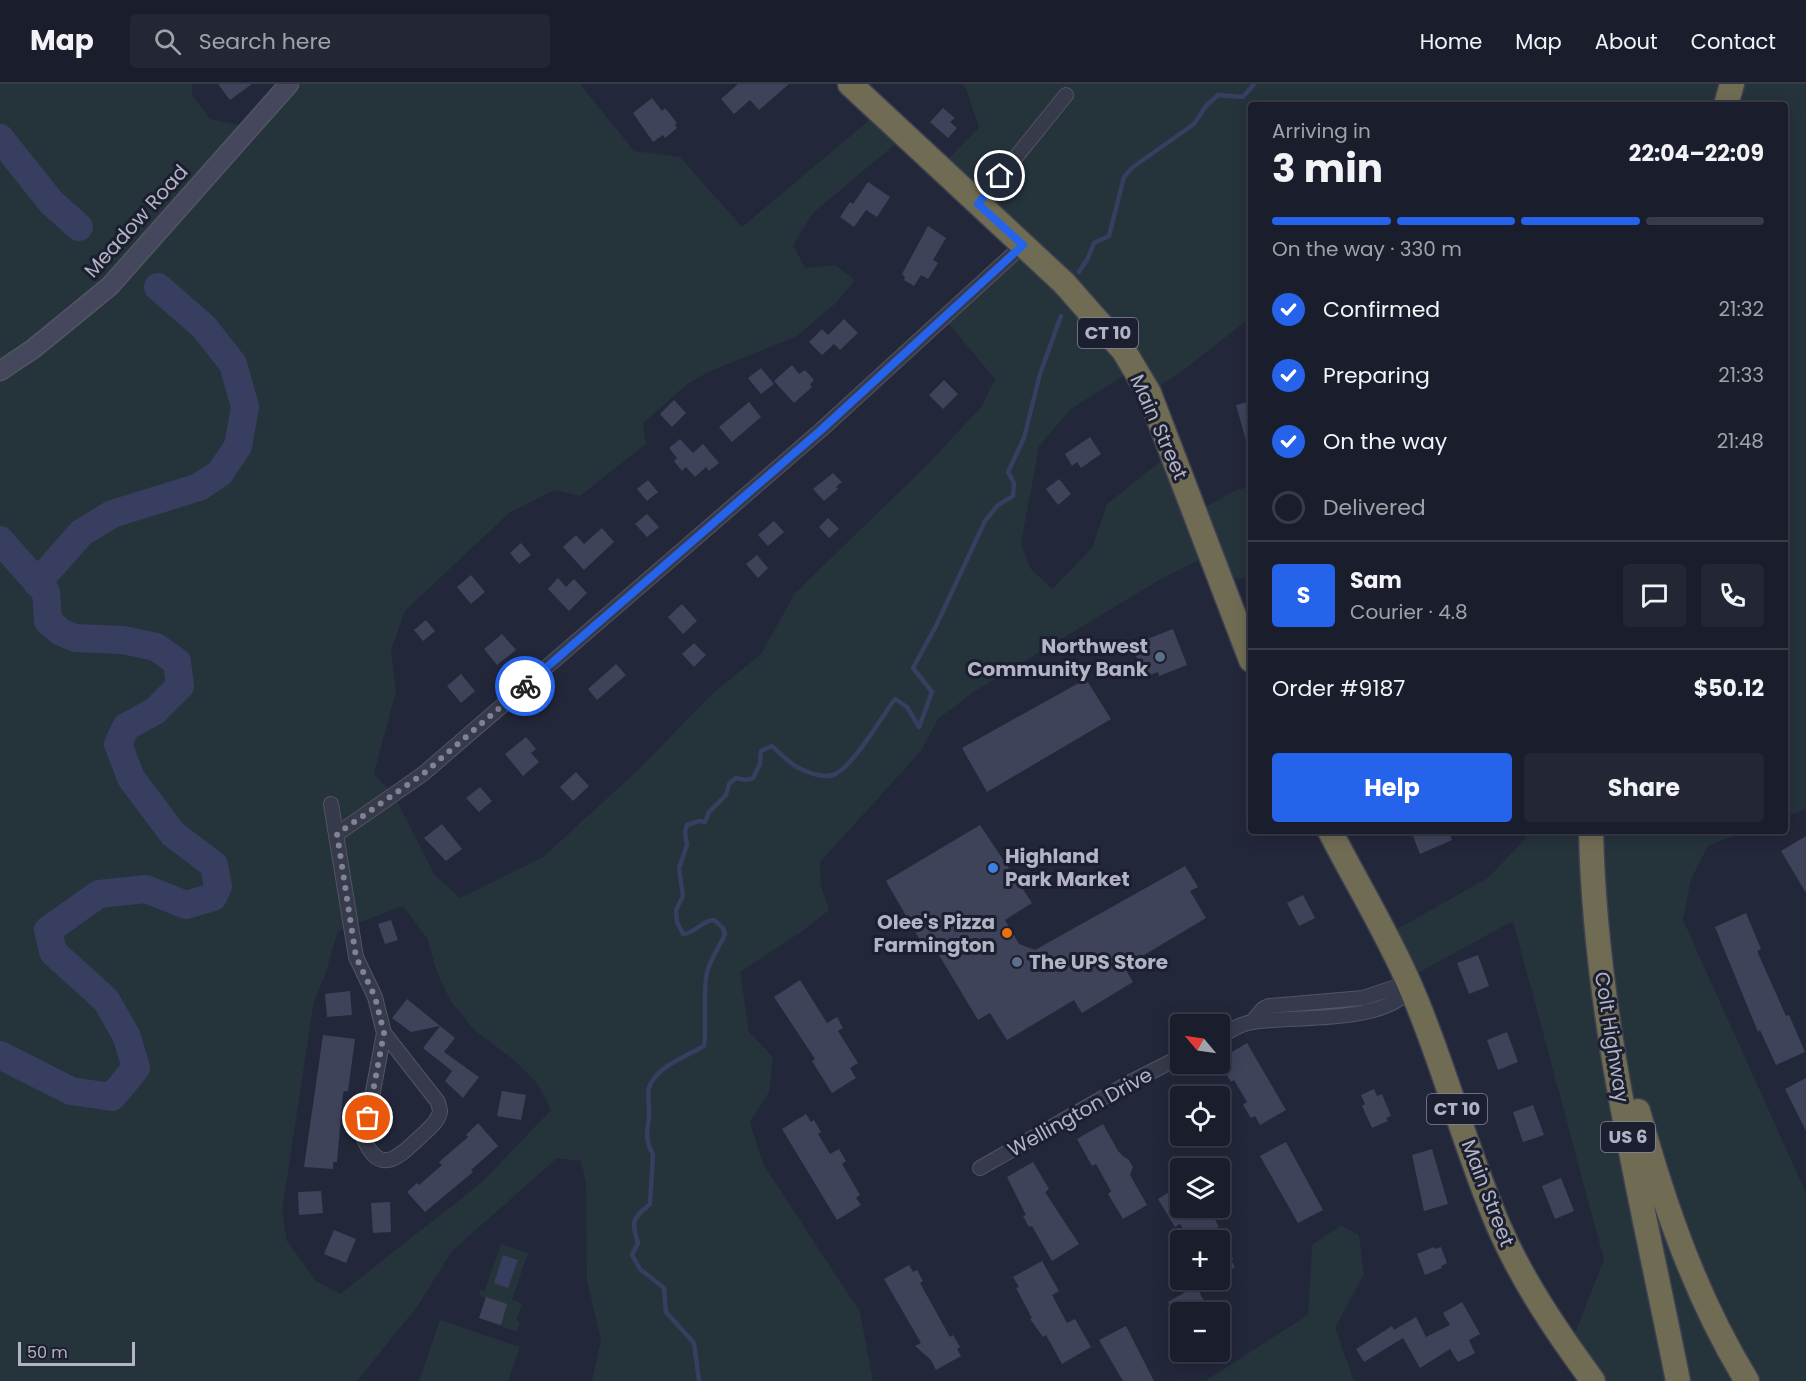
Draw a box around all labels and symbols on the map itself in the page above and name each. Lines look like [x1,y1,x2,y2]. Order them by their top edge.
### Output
pin [974,150,1025,201]
street label: Meadow Road [78,158,194,284]
road number: CT 10 [1078,318,1138,348]
street label: Main Street [1123,370,1195,484]
place label: Northwest Community Bank [967,632,1149,683]
marker: Northwest Community Bank [1153,650,1167,664]
courier [495,656,555,716]
place label: Highland Park Market [1005,842,1130,893]
marker: Highland Park Market [986,861,1000,875]
place label: Olee's Pizza Farmington [873,908,995,959]
marker: Olee's Pizza Farmington [1000,926,1014,940]
place label: The UPS Store [1029,948,1168,976]
marker: The UPS Store [1010,955,1024,969]
street label: Colt Highway [1588,970,1636,1104]
north arrow [1170,1014,1230,1074]
street label: Wellington Drive [1003,1061,1157,1163]
pin [342,1092,393,1143]
road number: CT 10 [1427,1094,1487,1124]
road number: US 6 [1601,1122,1655,1152]
street label: Main Street [1455,1136,1521,1250]
scale bar [18,1339,135,1366]

